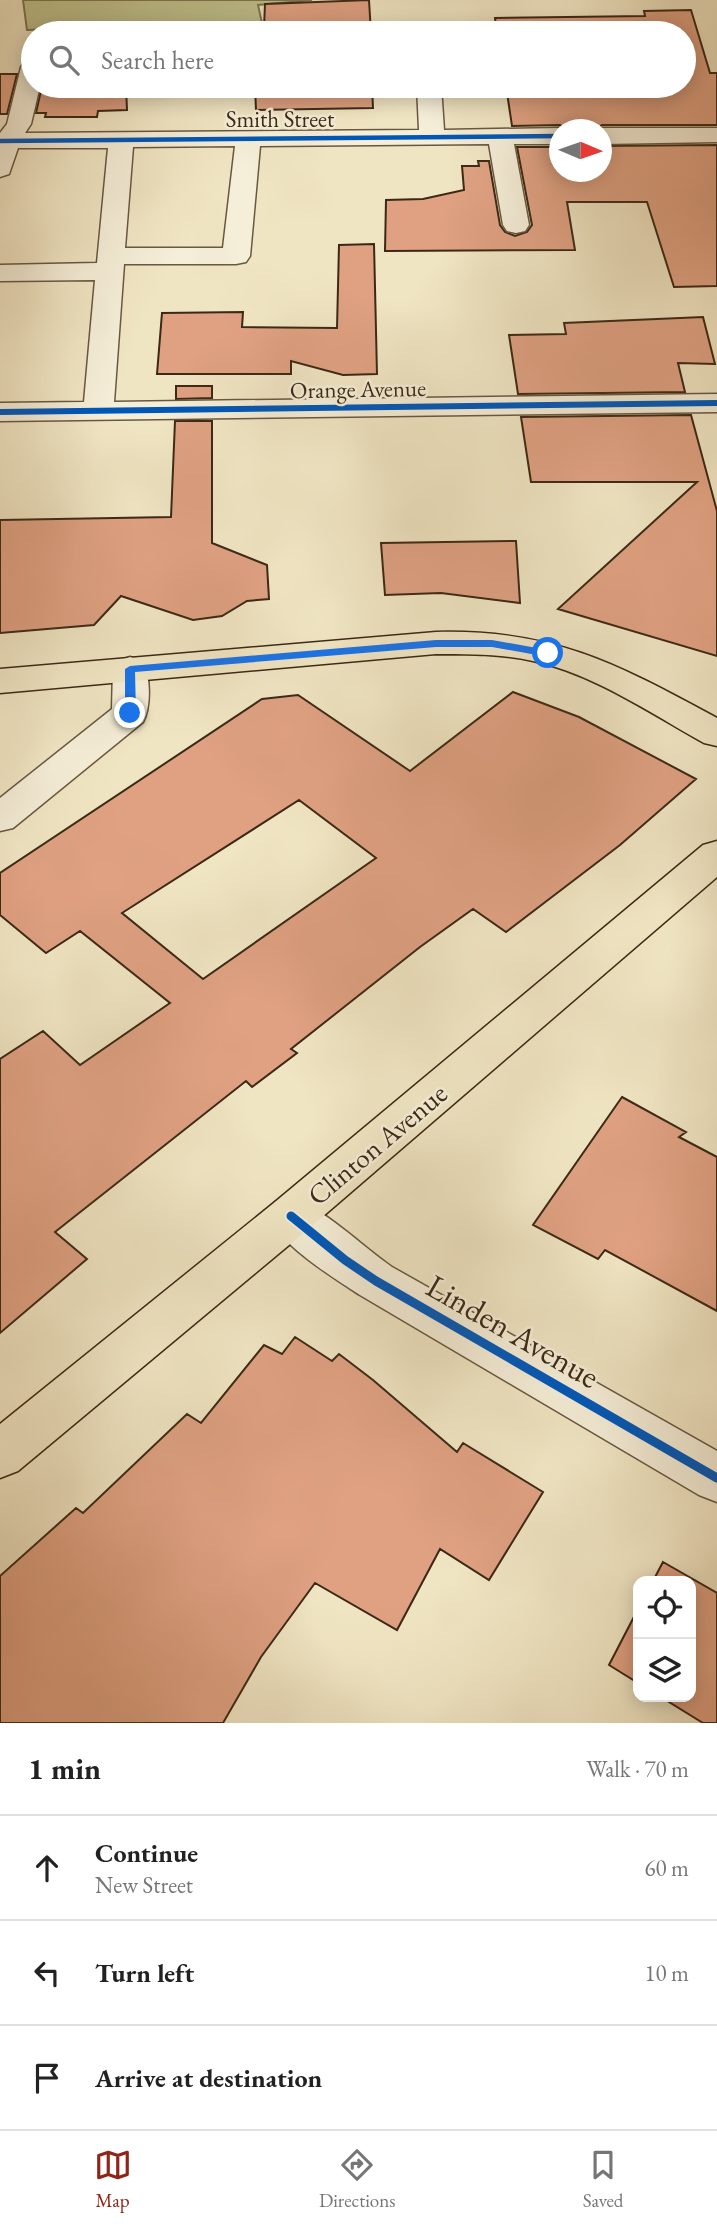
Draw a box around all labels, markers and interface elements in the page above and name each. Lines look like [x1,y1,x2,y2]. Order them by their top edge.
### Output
search box [21,21,696,98]
icon: search [45,41,83,79]
text: Search here [101,43,214,77]
street label: Smith Street [226,104,335,134]
north arrow [549,119,612,182]
street label: Orange Avenue [290,373,426,405]
route start [532,637,563,668]
route end [114,697,145,728]
street label: Clinton Avenue [300,1075,454,1213]
street label: Linden Avenue [419,1264,607,1398]
map controls [633,1576,696,1702]
button: locate [633,1576,696,1639]
button: layers [633,1639,696,1702]
text: 1 min [28,1749,101,1788]
text: Walk · 70 m [586,1754,689,1784]
text: Continue [95,1836,198,1870]
icon: ahead [28,1849,66,1887]
text: 60 m [644,1853,689,1883]
text: New Street [95,1870,193,1900]
icon: left [28,1954,66,1992]
text: Turn left [95,1956,194,1990]
text: 10 m [644,1958,689,1988]
icon: arrive [28,2059,66,2097]
text: Arrive at destination [95,2061,322,2095]
tab: Map [94,2146,132,2213]
tab: Directions [319,2146,395,2213]
tab: Saved [583,2146,623,2213]

